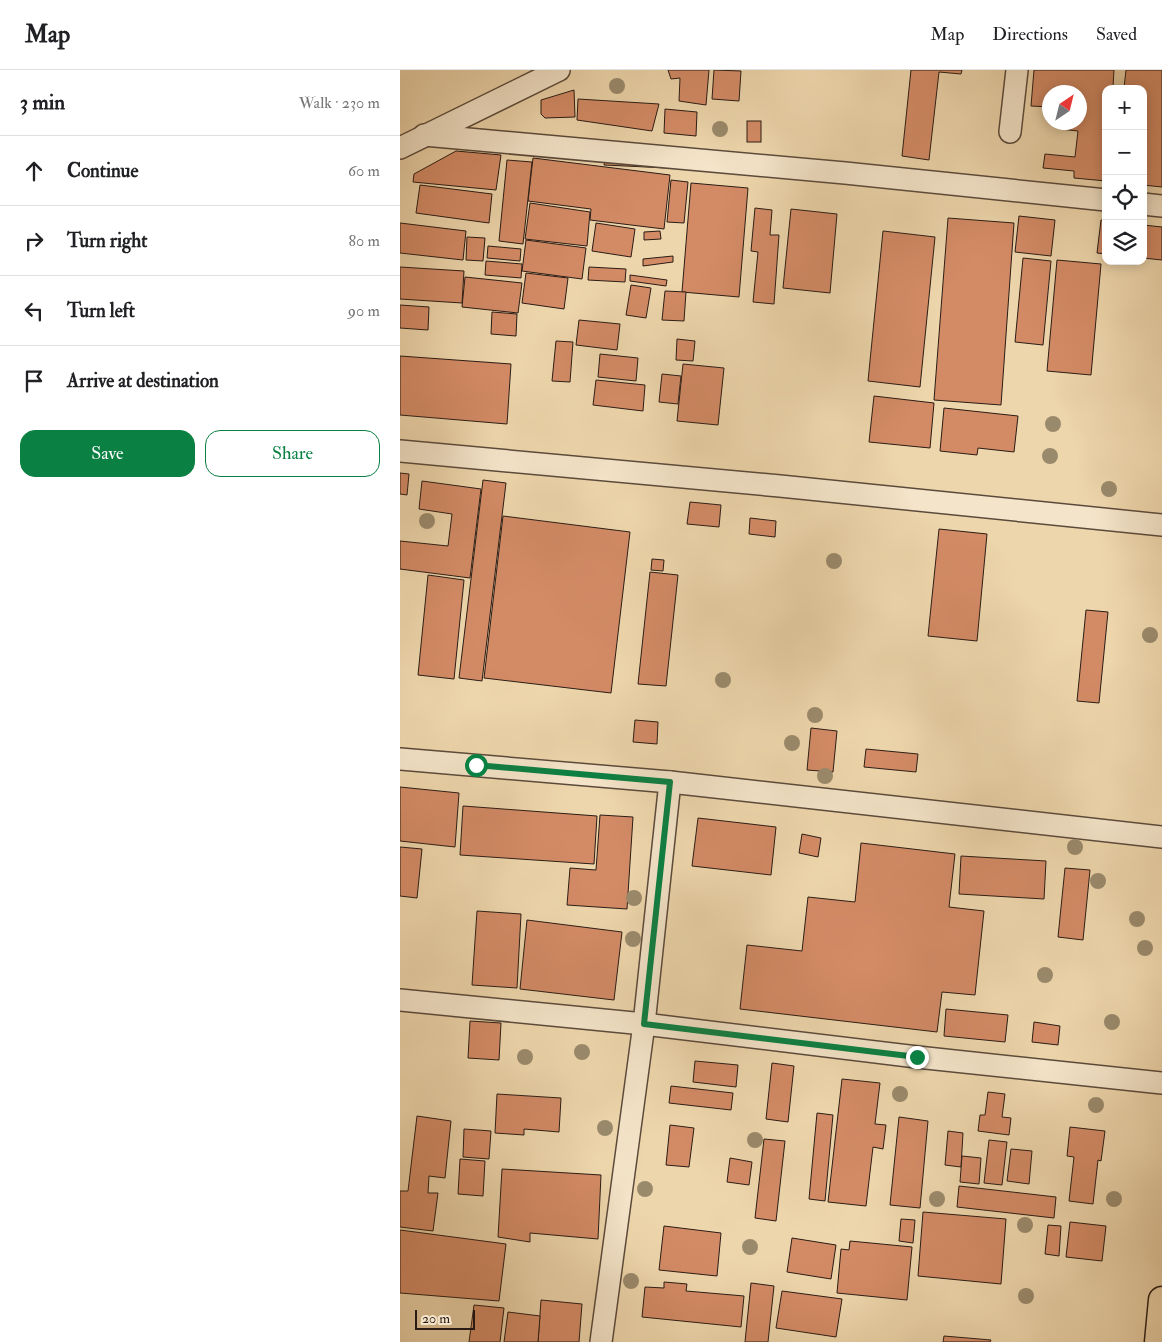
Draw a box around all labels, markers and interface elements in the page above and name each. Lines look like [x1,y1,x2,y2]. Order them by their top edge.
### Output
text: Map [25,19,70,50]
text: Map [931,23,964,46]
text: Directions [992,23,1068,46]
text: Saved [1096,23,1137,46]
north arrow [1042,85,1087,130]
map controls [1102,85,1147,265]
button: + [1102,85,1147,130]
text: 3 min [20,89,65,116]
text: Walk · 230 m [299,93,380,113]
button: − [1102,130,1147,175]
icon: ahead [20,157,48,185]
text: Continue [67,159,138,183]
text: 60 m [348,161,380,181]
button: locate [1102,175,1147,220]
button: layers [1102,220,1147,265]
icon: right [20,227,48,255]
text: Turn right [67,229,147,253]
text: 80 m [349,231,380,251]
icon: left [20,297,48,325]
text: Turn left [67,299,135,323]
text: 90 m [348,301,380,321]
icon: arrive [20,367,48,395]
text: Arrive at destination [67,369,219,393]
button: Save [20,430,195,477]
button: Share [205,430,380,477]
route start [465,754,488,777]
route end [906,1046,929,1069]
scale bar [415,1307,475,1330]
text: 20 m [422,1310,450,1327]

